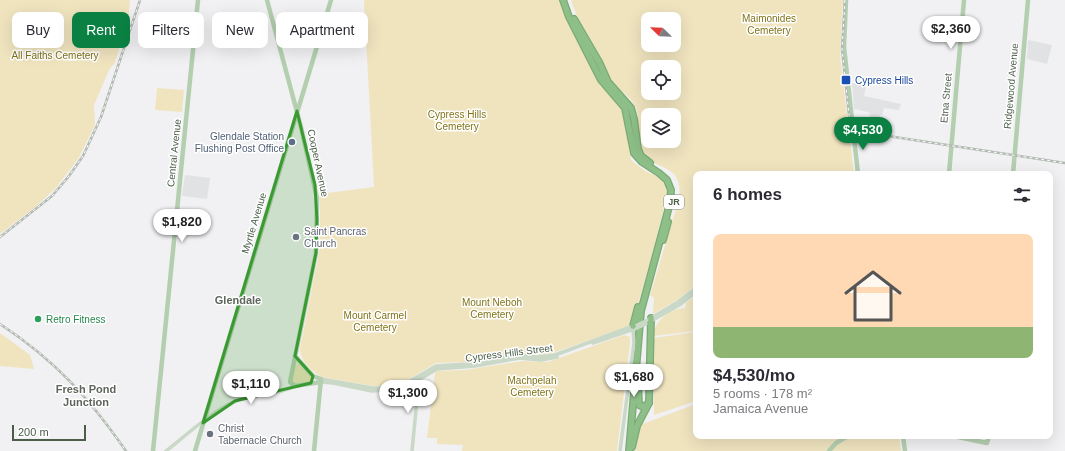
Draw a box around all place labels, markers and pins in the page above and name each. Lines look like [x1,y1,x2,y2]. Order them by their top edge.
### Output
pin: $2,360 [918,16,984,50]
marker: Cypress Hills [840,74,852,86]
place label: Cypress Hills [855,75,913,86]
pin: $4,530 [830,117,896,151]
place label: Glendale Station Flushing Post Office [195,131,284,154]
marker: Glendale Station Flushing Post Office [287,137,297,147]
pin: $1,820 [149,209,215,243]
place label: Saint Pancras Church [304,226,366,249]
marker: Saint Pancras Church [291,232,301,242]
marker: Retro Fitness [33,314,43,324]
place label: Retro Fitness [46,314,105,325]
pin: $1,680 [601,364,667,398]
pin: $1,110 [218,371,284,405]
pin: $1,300 [375,380,441,414]
place label: Christ Tabernacle Church [218,423,302,446]
marker: Christ Tabernacle Church [205,429,215,439]

